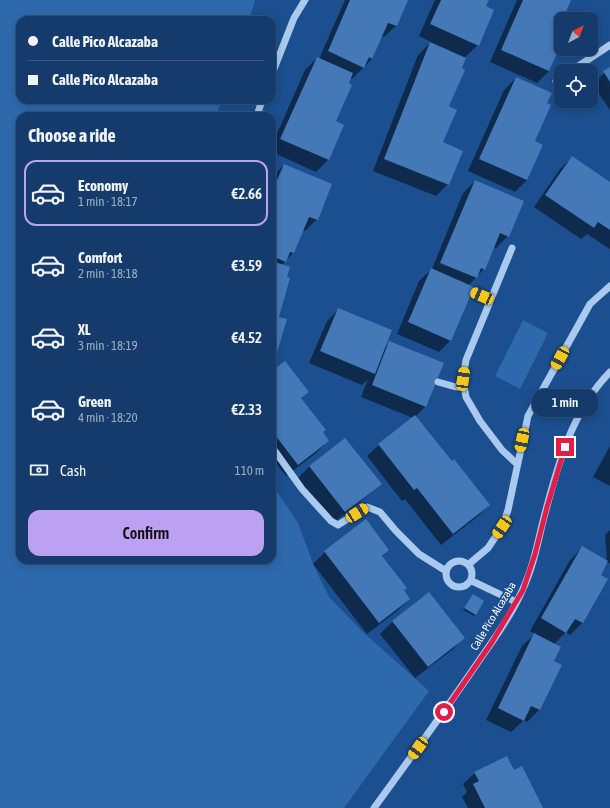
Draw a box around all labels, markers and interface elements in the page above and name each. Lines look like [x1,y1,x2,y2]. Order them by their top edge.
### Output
north arrow [554,12,598,56]
map controls [554,12,598,108]
text: Calle Pico Alcazaba [52,33,158,50]
button: locate [554,64,598,108]
text: Calle Pico Alcazaba [52,71,158,88]
text: Choose a ride [28,125,116,146]
icon: car [30,175,66,211]
text: Economy [78,177,128,194]
text: €2.66 [231,185,262,202]
text: 1 min · 18:17 [78,194,138,209]
icon: car [30,247,66,283]
text: Comfort [78,249,122,266]
text: €3.59 [231,257,262,274]
text: 2 min · 18:18 [78,266,138,281]
car [469,286,495,306]
icon: car [30,319,66,355]
text: XL [78,321,91,338]
text: €4.52 [231,329,262,346]
text: 3 min · 18:19 [78,338,138,353]
car [549,345,571,371]
car [455,366,471,392]
callout: 1 min [532,389,598,417]
icon: car [30,391,66,427]
text: Green [78,393,111,410]
text: 1 min [552,395,578,410]
text: €2.33 [231,401,262,418]
text: 4 min · 18:20 [78,410,138,425]
car [514,427,530,453]
route end [556,438,574,456]
icon: cash [28,459,50,481]
text: Cash [60,462,86,479]
text: 110 m [235,463,264,478]
car [344,501,370,525]
button: Confirm [28,510,264,556]
car [490,514,514,540]
street label: Calle Pico Alcazaba [468,580,518,652]
route start [435,703,453,721]
car [406,735,430,761]

